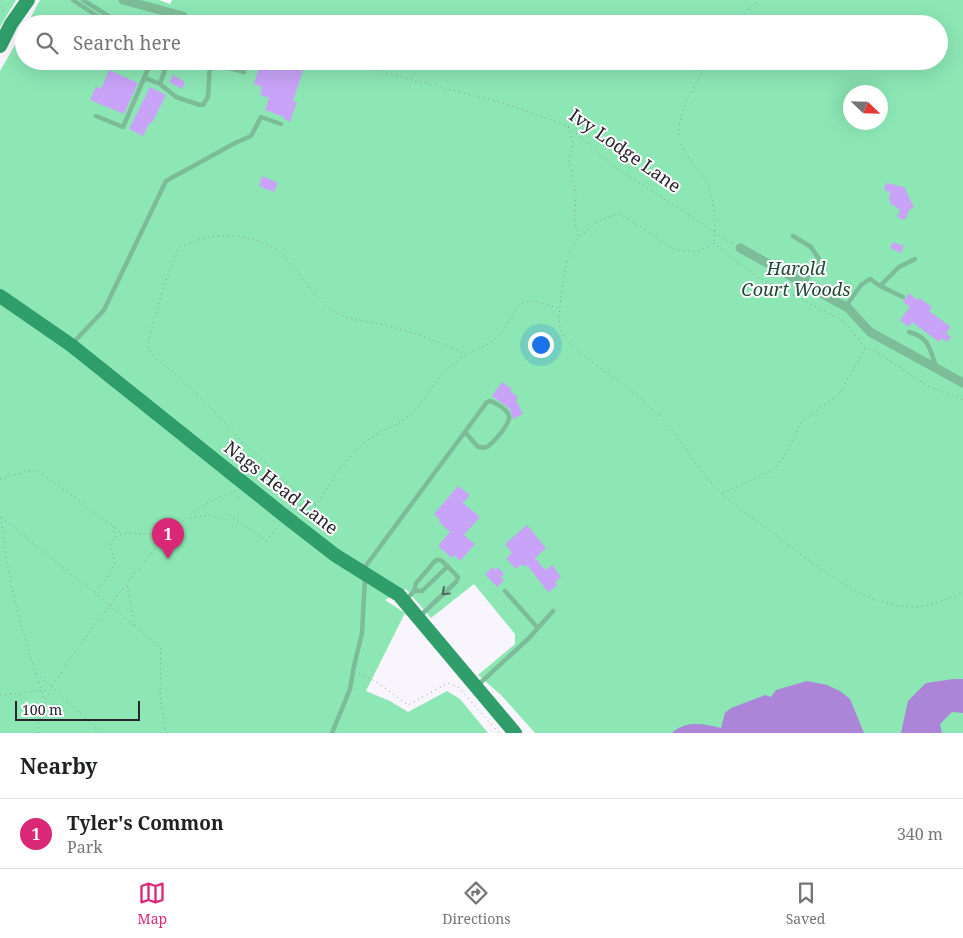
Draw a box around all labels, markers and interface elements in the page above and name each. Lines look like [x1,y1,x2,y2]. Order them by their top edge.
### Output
search box [15,15,948,70]
icon: search [33,29,61,57]
text: Search here [73,30,181,56]
north arrow [843,85,888,130]
street label: Ivy Lodge Lane [565,103,686,198]
park label: Harold Court Woods [741,256,851,301]
your location [528,332,554,358]
street label: Nags Head Lane [220,435,344,539]
pin: 1 [152,518,184,559]
one-way arrow [442,586,451,595]
scale bar [15,698,140,721]
text: 100 m [22,700,62,719]
text: Nearby [20,752,98,780]
text: Tyler's Common [67,810,224,836]
text: 1 [31,823,41,845]
text: 340 m [897,823,943,845]
text: Park [67,836,103,858]
tab: Map [138,879,167,928]
tab: Directions [442,879,511,928]
tab: Saved [786,879,825,928]

